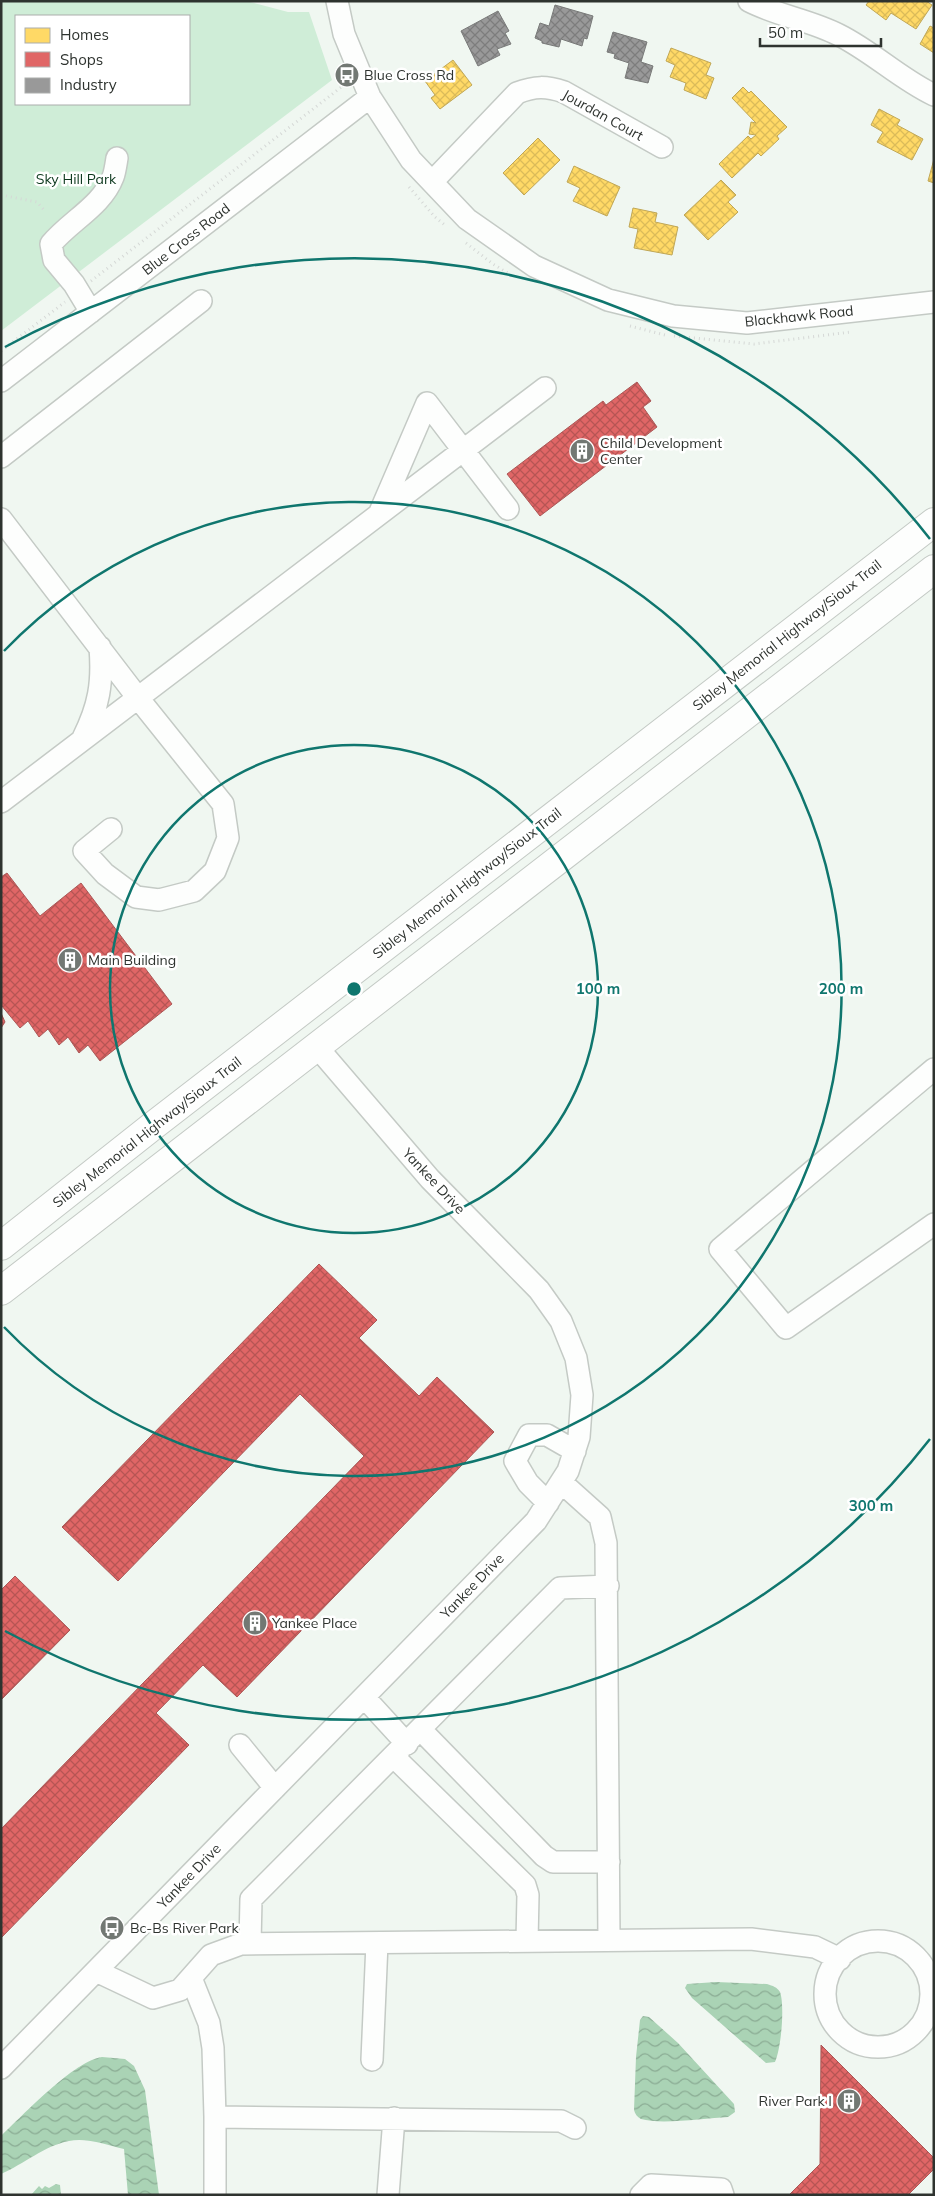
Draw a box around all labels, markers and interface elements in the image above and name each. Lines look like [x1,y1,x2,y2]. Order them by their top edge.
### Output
legend [15,15,190,105]
scale bar [760,15,881,47]
text: 50 m [768,23,803,42]
text: Homes [60,25,109,44]
text: Shops [60,50,103,69]
bus stop icon: Blue Cross Rd [334,62,360,88]
place label: Blue Cross Rd [364,66,454,84]
text: Industry [60,75,117,94]
street label: Jourdan Court [559,85,647,145]
park label: Sky Hill Park [36,170,117,188]
street label: Blue Cross Road [138,199,234,279]
street label: Blackhawk Road [744,301,854,331]
place label: Child Development Center [600,434,722,468]
building icon: Child Development Center [569,438,595,464]
street label: Sibley Memorial Highway/Sioux Trail [689,556,885,714]
street label: Sibley Memorial Highway/Sioux Trail [369,804,565,962]
building icon: Main Building [57,947,83,973]
place label: Main Building [88,951,176,969]
text: 100 m [576,979,620,998]
text: 200 m [819,979,863,998]
centre of rings [345,980,363,998]
street label: Sibley Memorial Highway/Sioux Trail [49,1053,245,1211]
street label: Yankee Drive [398,1143,469,1218]
text: 300 m [849,1496,893,1515]
street label: Yankee Drive [436,1550,508,1623]
building icon: Yankee Place [242,1610,268,1636]
place label: Yankee Place [271,1614,357,1632]
street label: Yankee Drive [153,1840,225,1913]
bus stop icon: Bc-Bs River Park [99,1915,125,1941]
place label: Bc-Bs River Park [130,1919,239,1937]
building icon: River Park I [836,2088,862,2114]
place label: River Park I [759,2092,832,2110]

